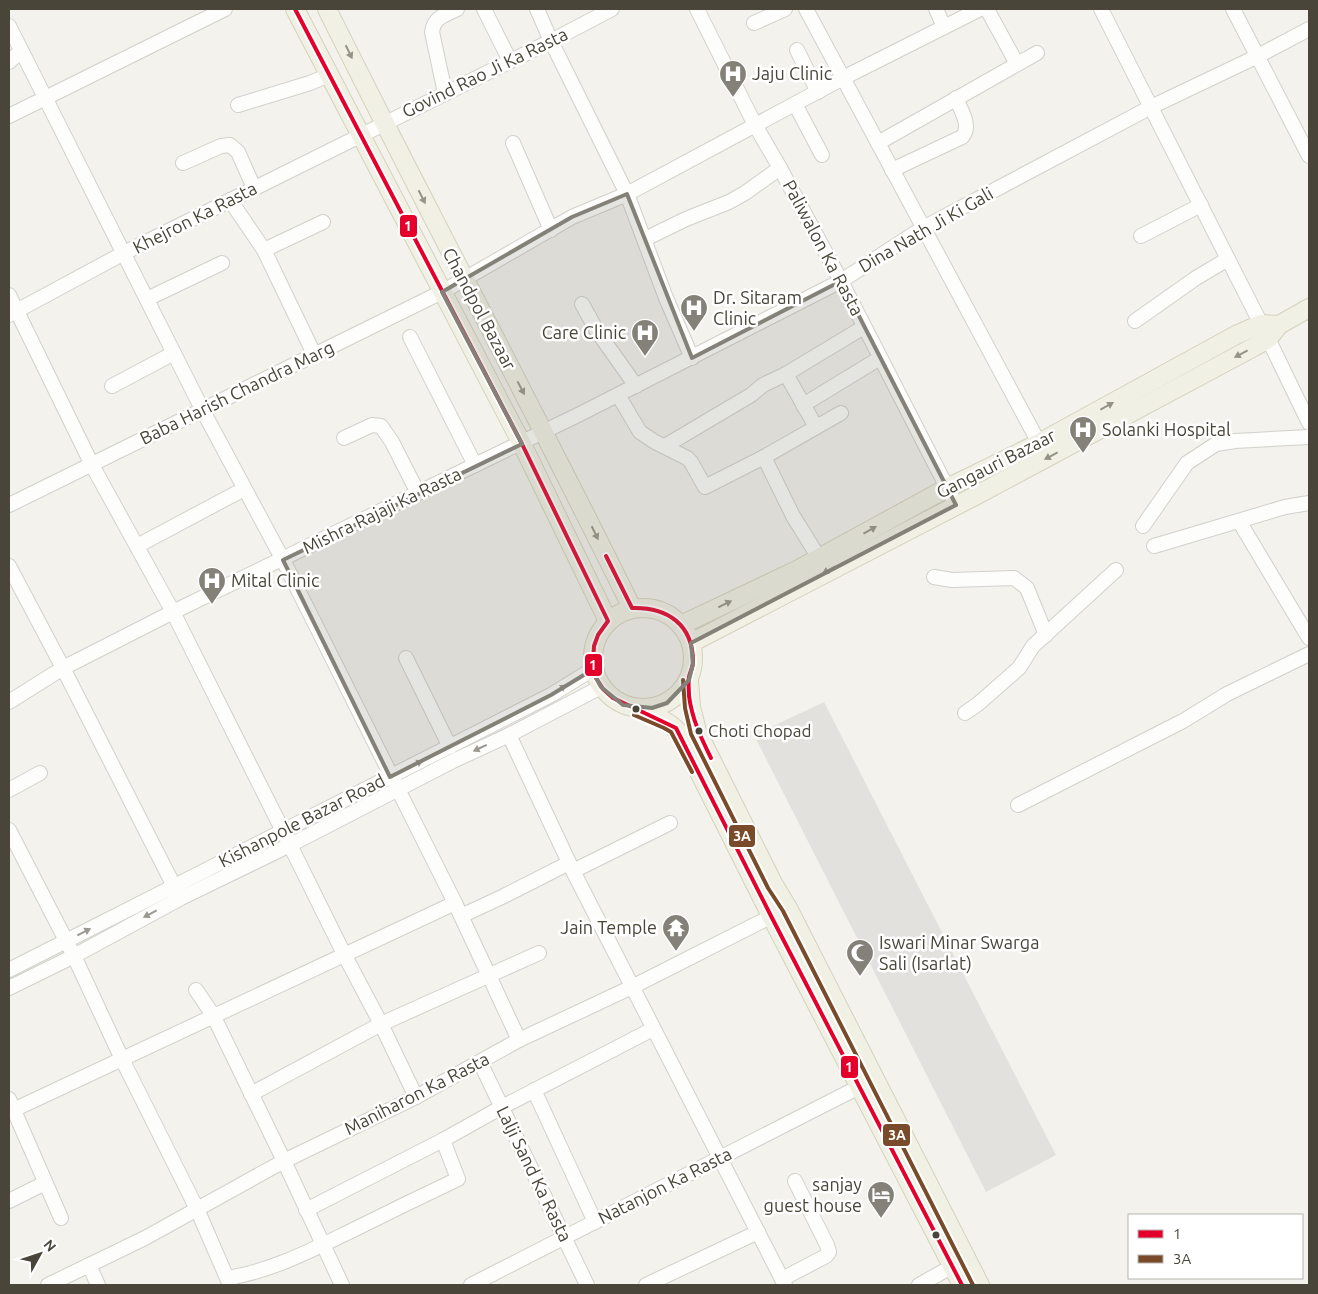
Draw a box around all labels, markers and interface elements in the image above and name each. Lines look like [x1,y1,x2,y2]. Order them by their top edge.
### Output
street label: Govind Rao Ji Ka Rasta [398,23,571,121]
one-way arrow [345,45,353,60]
hospital icon: Jaju Clinic [718,59,748,98]
place label: Jaju Clinic [752,63,832,83]
street label: Paliwalon Ka Rasta [780,176,868,319]
street label: Khejron Ka Rasta [129,177,260,257]
street label: Dina Nath Ji Ki Gali [855,183,996,276]
one-way arrow [418,190,426,205]
line badge: 1 [399,214,418,238]
text: 1 [404,218,412,234]
street label: Chandpol Bazaar [439,244,521,373]
place label: Dr. Sitaram Clinic [713,287,802,328]
hospital icon: Dr. Sitaram Clinic [679,293,709,332]
hospital icon: Care Clinic [630,318,660,357]
place label: Care Clinic [542,322,626,342]
street label: Baba Harish Chandra Marg [136,336,337,448]
one-way arrow [1234,350,1248,358]
one-way arrow [517,381,525,395]
one-way arrow [1099,402,1114,410]
hospital icon: Solanki Hospital [1068,415,1098,454]
place label: Solanki Hospital [1102,419,1231,439]
street label: Gangauri Bazaar [933,424,1059,502]
one-way arrow [1045,451,1058,460]
street label: Mishra Rajaji Ka Rasta [299,463,464,557]
one-way arrow [591,526,599,540]
one-way arrow [862,526,877,534]
hospital icon: Mital Clinic [197,566,227,605]
one-way arrow [823,566,836,575]
place label: Mital Clinic [231,570,319,590]
one-way arrow [718,600,732,608]
line badge: 1 [584,653,603,677]
text: 1 [589,657,597,673]
one-way arrow [554,685,567,694]
unlabelled marker [631,704,641,714]
place label: Choti Chopad [708,721,811,740]
marker: Choti Chopad [694,726,704,736]
one-way arrow [473,745,487,753]
one-way arrow [409,760,423,768]
street label: Kishanpole Bazar Road [215,769,388,871]
line badge: 3A [728,824,756,848]
text: 3A [733,828,751,844]
one-way arrow [144,910,157,919]
temple icon: Jain Temple [661,913,691,952]
place label: Jain Temple [560,917,657,937]
one-way arrow [76,928,91,936]
place label: Iswari Minar Swarga Sali (Isarlat) [879,932,1039,974]
mosque icon: Iswari Minar Swarga Sali (Isarlat) [845,938,875,977]
street label: Maniharon Ka Rasta [341,1048,492,1138]
line badge: 1 [840,1055,859,1079]
text: 1 [845,1059,853,1075]
street label: Lalji Sand Ka Rasta [493,1102,576,1245]
line badge: 3A [882,1123,911,1147]
text: 3A [888,1127,906,1143]
street label: Natanjon Ka Rasta [595,1143,734,1227]
place label: sanjay guest house [764,1174,862,1215]
hotel icon: sanjay guest house [866,1180,896,1219]
legend [1128,1214,1303,1279]
text: 1 [1173,1225,1181,1242]
north arrow [15,1229,65,1279]
unlabelled marker [931,1230,941,1240]
text: N [40,1236,59,1255]
text: 3A [1173,1250,1191,1267]

